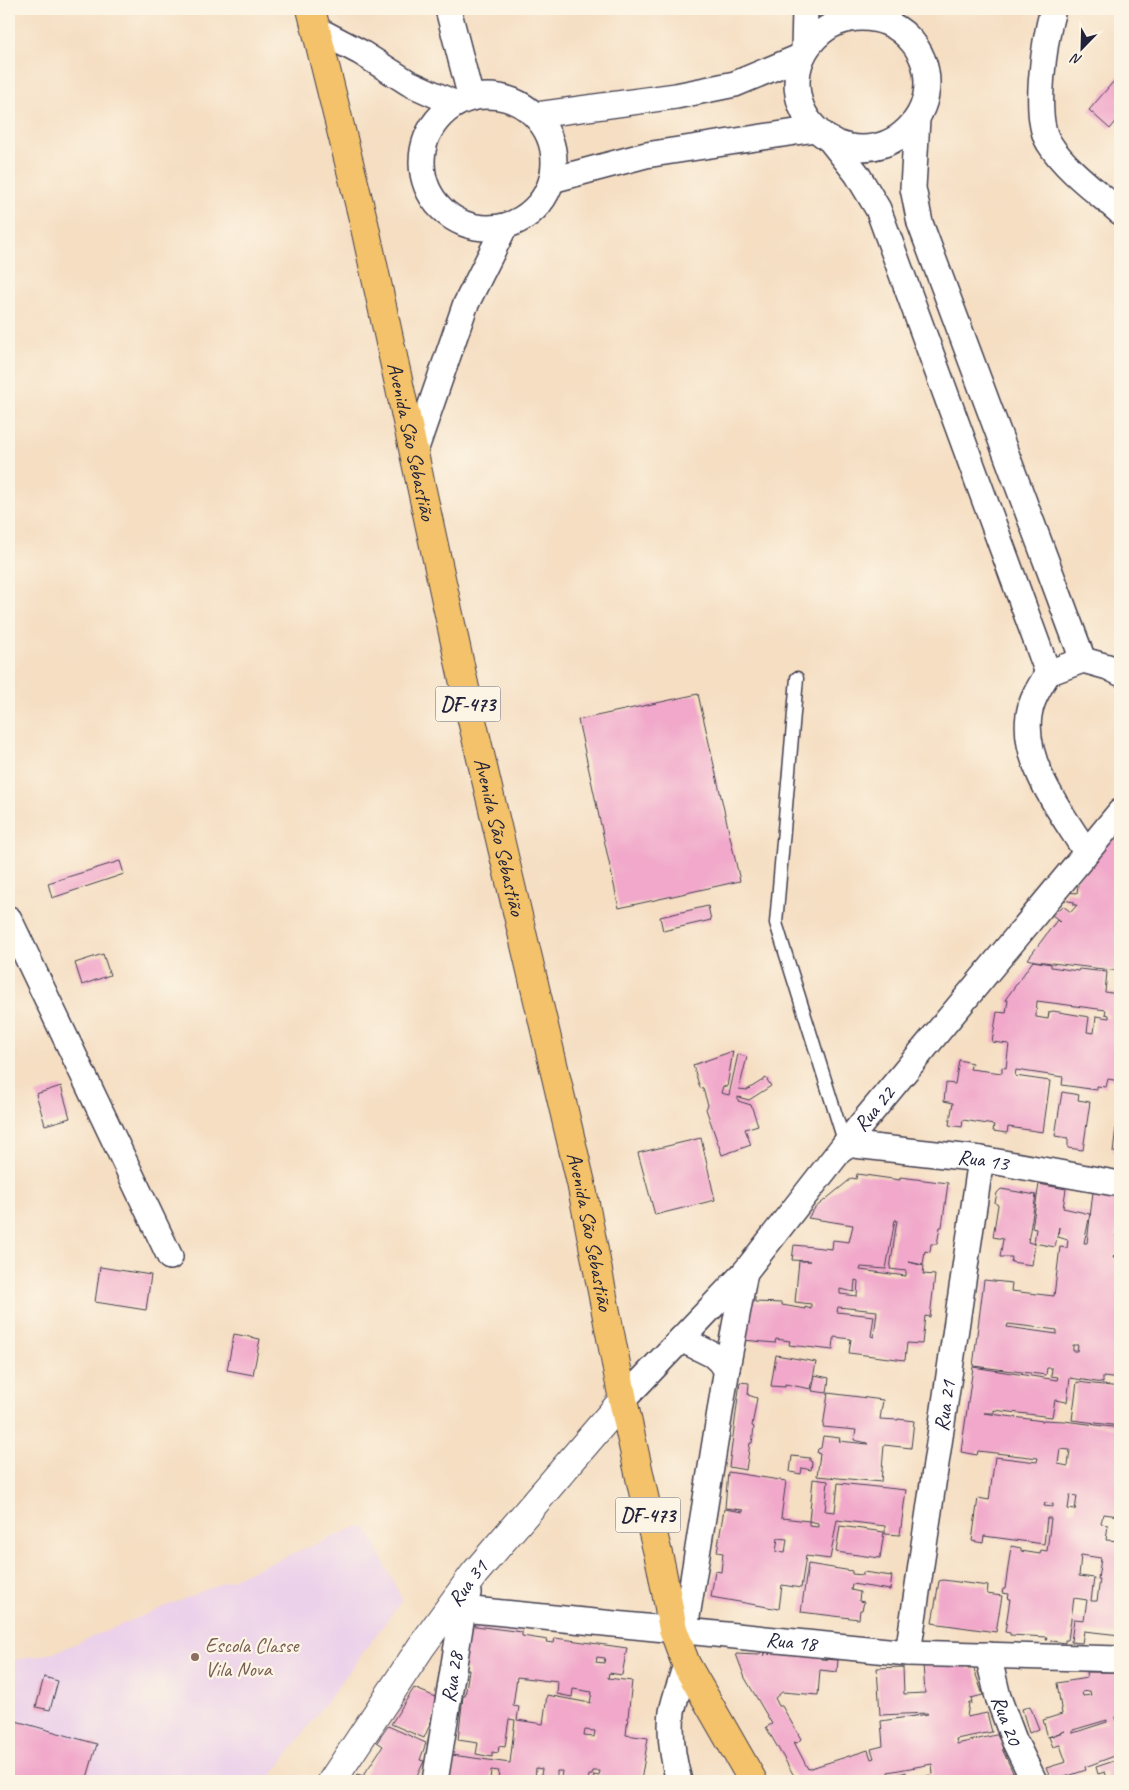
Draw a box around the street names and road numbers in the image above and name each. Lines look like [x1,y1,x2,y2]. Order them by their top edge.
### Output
street label: Avenida São Sebastião [382,360,442,524]
road number: DF-473 [436,686,500,722]
street label: Avenida São Sebastião [468,755,531,920]
street label: Rua 22 [848,1080,901,1137]
street label: Rua 13 [956,1144,1012,1177]
street label: Avenida São Sebastião [561,1150,619,1314]
street label: Rua 21 [928,1377,961,1433]
road number: DF-473 [616,1498,680,1532]
street label: Rua 31 [442,1553,494,1611]
street label: Rua 18 [765,1626,821,1657]
street label: Rua 28 [435,1648,469,1705]
street label: Rua 20 [986,1692,1028,1750]

